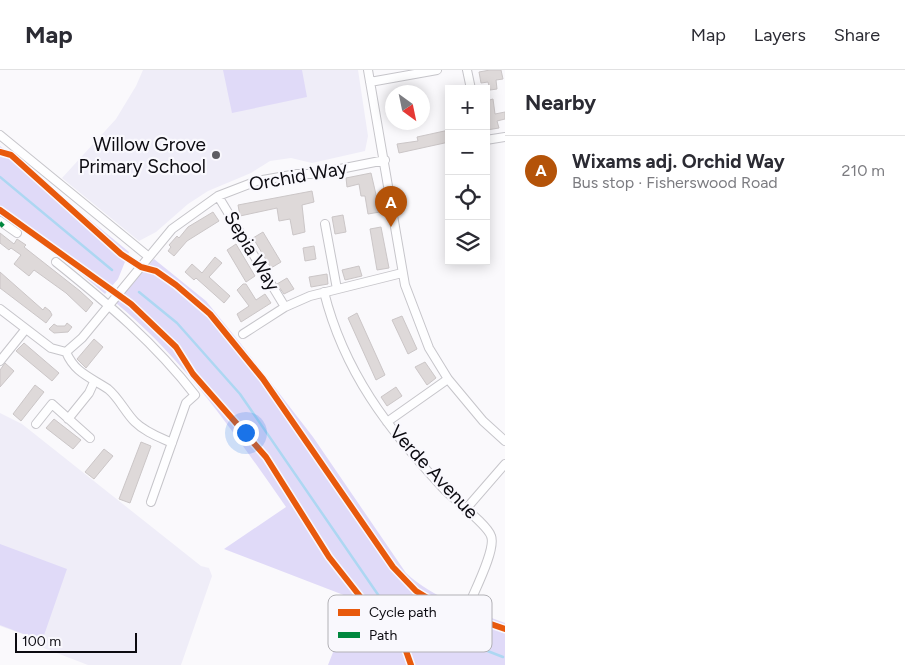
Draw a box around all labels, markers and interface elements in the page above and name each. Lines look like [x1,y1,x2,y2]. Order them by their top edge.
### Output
text: Map [25,20,73,49]
text: Map [691,24,726,46]
text: Layers [754,24,806,46]
text: Share [834,24,880,46]
north arrow [385,85,430,130]
map controls [445,85,490,265]
button: + [445,85,490,130]
text: Nearby [525,90,596,115]
button: − [445,130,490,175]
place label: Willow Grove Primary School [79,133,206,178]
marker: Willow Grove Primary School [210,149,222,161]
text: Wixams adj. Orchid Way [572,150,785,173]
street label: Orchid Way [247,156,349,196]
text: A [535,161,547,180]
text: 210 m [842,161,885,180]
text: Bus stop · Fisherswood Road [572,173,778,192]
button: locate [445,175,490,220]
pin: A [375,186,407,227]
street label: Sepia Way [219,207,285,295]
button: layers [445,220,490,265]
your location [233,420,259,446]
street label: Verde Avenue [385,420,483,524]
legend [328,595,492,652]
text: Cycle path [369,604,437,621]
text: Path [369,627,397,644]
scale bar [15,630,138,653]
text: 100 m [22,633,61,650]

